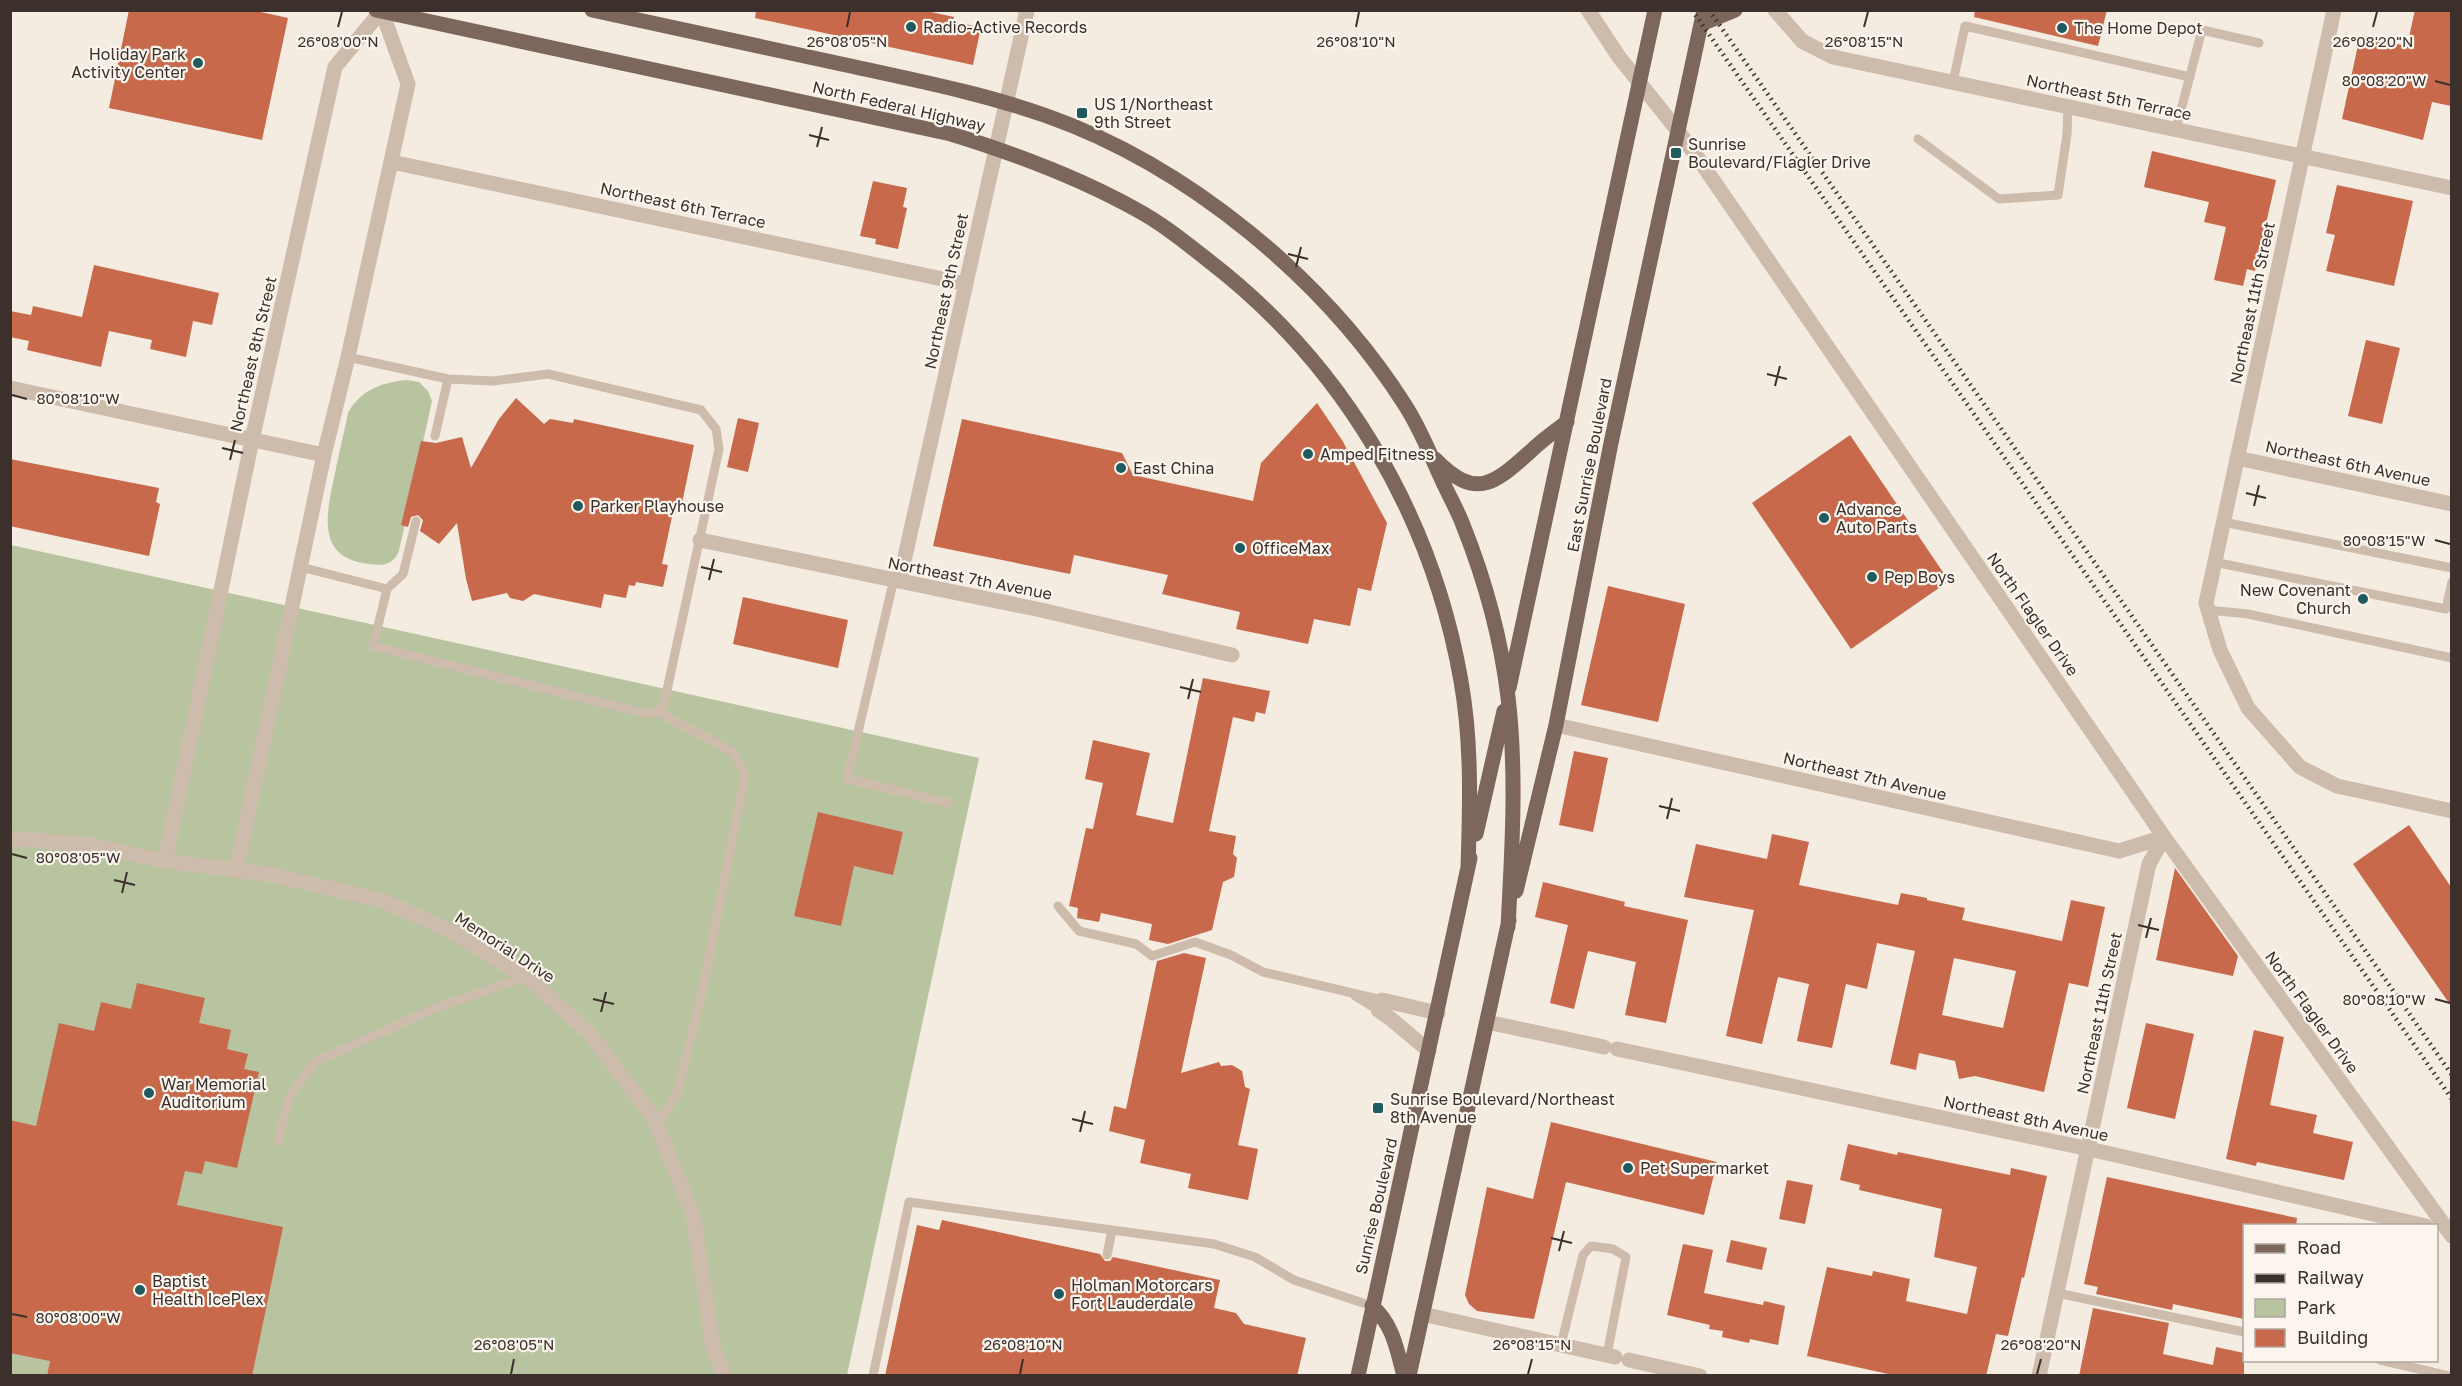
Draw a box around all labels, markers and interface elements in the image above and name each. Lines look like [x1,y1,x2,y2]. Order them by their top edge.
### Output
place label: Radio-Active Records [923,17,1087,37]
place label: The Home Depot [2074,18,2203,38]
marker: Radio-Active Records [904,20,918,34]
marker: The Home Depot [2055,21,2069,35]
text: 26°08'00"N [297,32,379,50]
text: 26°08'05"N [807,32,887,50]
text: 26°08'10"N [1316,32,1396,50]
text: 26°08'15"N [1825,32,1903,50]
text: 26°08'20"N [2333,32,2413,50]
place label: Holiday Park Activity Center [71,44,186,82]
marker: Holiday Park Activity Center [191,56,205,70]
street label: Northeast 5th Terrace [2025,70,2193,124]
text: 80°08'20"W [2342,71,2426,89]
street label: North Federal Highway [811,76,987,136]
place label: US 1/Northeast 9th Street [1094,94,1213,132]
marker: US 1/Northeast 9th Street [1075,106,1089,120]
place label: Sunrise Boulevard/Flagler Drive [1688,134,1871,172]
marker: Sunrise Boulevard/Flagler Drive [1669,146,1683,160]
street label: Northeast 6th Terrace [598,178,768,232]
street label: Northeast 9th Street [920,211,972,371]
street label: Northeast 11th Street [2225,220,2279,386]
street label: Northeast 8th Street [225,274,281,434]
street label: East Sunrise Boulevard [1562,376,1616,554]
text: 80°08'10"W [36,389,120,407]
street label: Northeast 6th Avenue [2264,436,2432,490]
place label: Amped Fitness [1320,444,1434,464]
marker: Amped Fitness [1301,447,1315,461]
place label: East China [1133,458,1214,478]
marker: East China [1114,461,1128,475]
place label: Parker Playhouse [590,496,724,516]
marker: Parker Playhouse [571,499,585,513]
place label: Advance Auto Parts [1836,499,1917,537]
marker: Advance Auto Parts [1817,511,1831,525]
text: 80°08'15"W [2343,531,2425,549]
place label: OfficeMax [1252,538,1330,558]
marker: OfficeMax [1233,541,1247,555]
street label: North Flagler Drive [1983,548,2083,680]
street label: Northeast 7th Avenue [886,552,1054,604]
place label: Pep Boys [1884,567,1955,587]
marker: Pep Boys [1865,570,1879,584]
place label: New Covenant Church [2240,580,2351,618]
marker: New Covenant Church [2356,592,2370,606]
street label: Northeast 7th Avenue [1781,747,1949,805]
text: 80°08'05"W [36,848,120,866]
street label: Memorial Drive [451,907,559,987]
street label: Northeast 11th Street [2072,930,2126,1096]
street label: North Flagler Drive [2261,947,2363,1077]
text: 80°08'10"W [2342,990,2426,1008]
place label: War Memorial Auditorium [161,1074,267,1112]
marker: War Memorial Auditorium [142,1086,156,1100]
place label: Sunrise Boulevard/Northeast 8th Avenue [1390,1089,1615,1127]
street label: Northeast 8th Avenue [1942,1091,2110,1145]
marker: Sunrise Boulevard/Northeast 8th Avenue [1371,1101,1385,1115]
street label: Sunrise Boulevard [1351,1136,1401,1276]
place label: Pet Supermarket [1640,1158,1769,1178]
marker: Pet Supermarket [1621,1161,1635,1175]
legend [2243,1224,2438,1362]
text: Road [2297,1236,2341,1258]
text: Railway [2297,1266,2364,1288]
place label: Baptist Health IcePlex [152,1271,264,1309]
place label: Holman Motorcars Fort Lauderdale [1071,1275,1213,1313]
marker: Baptist Health IcePlex [133,1283,147,1297]
marker: Holman Motorcars Fort Lauderdale [1052,1287,1066,1301]
text: Park [2297,1296,2336,1318]
text: 80°08'00"W [35,1308,121,1326]
text: Building [2297,1326,2368,1348]
text: 26°08'05"N [474,1335,554,1353]
text: 26°08'10"N [983,1335,1063,1353]
text: 26°08'15"N [1493,1335,1571,1353]
text: 26°08'20"N [2001,1335,2081,1353]

